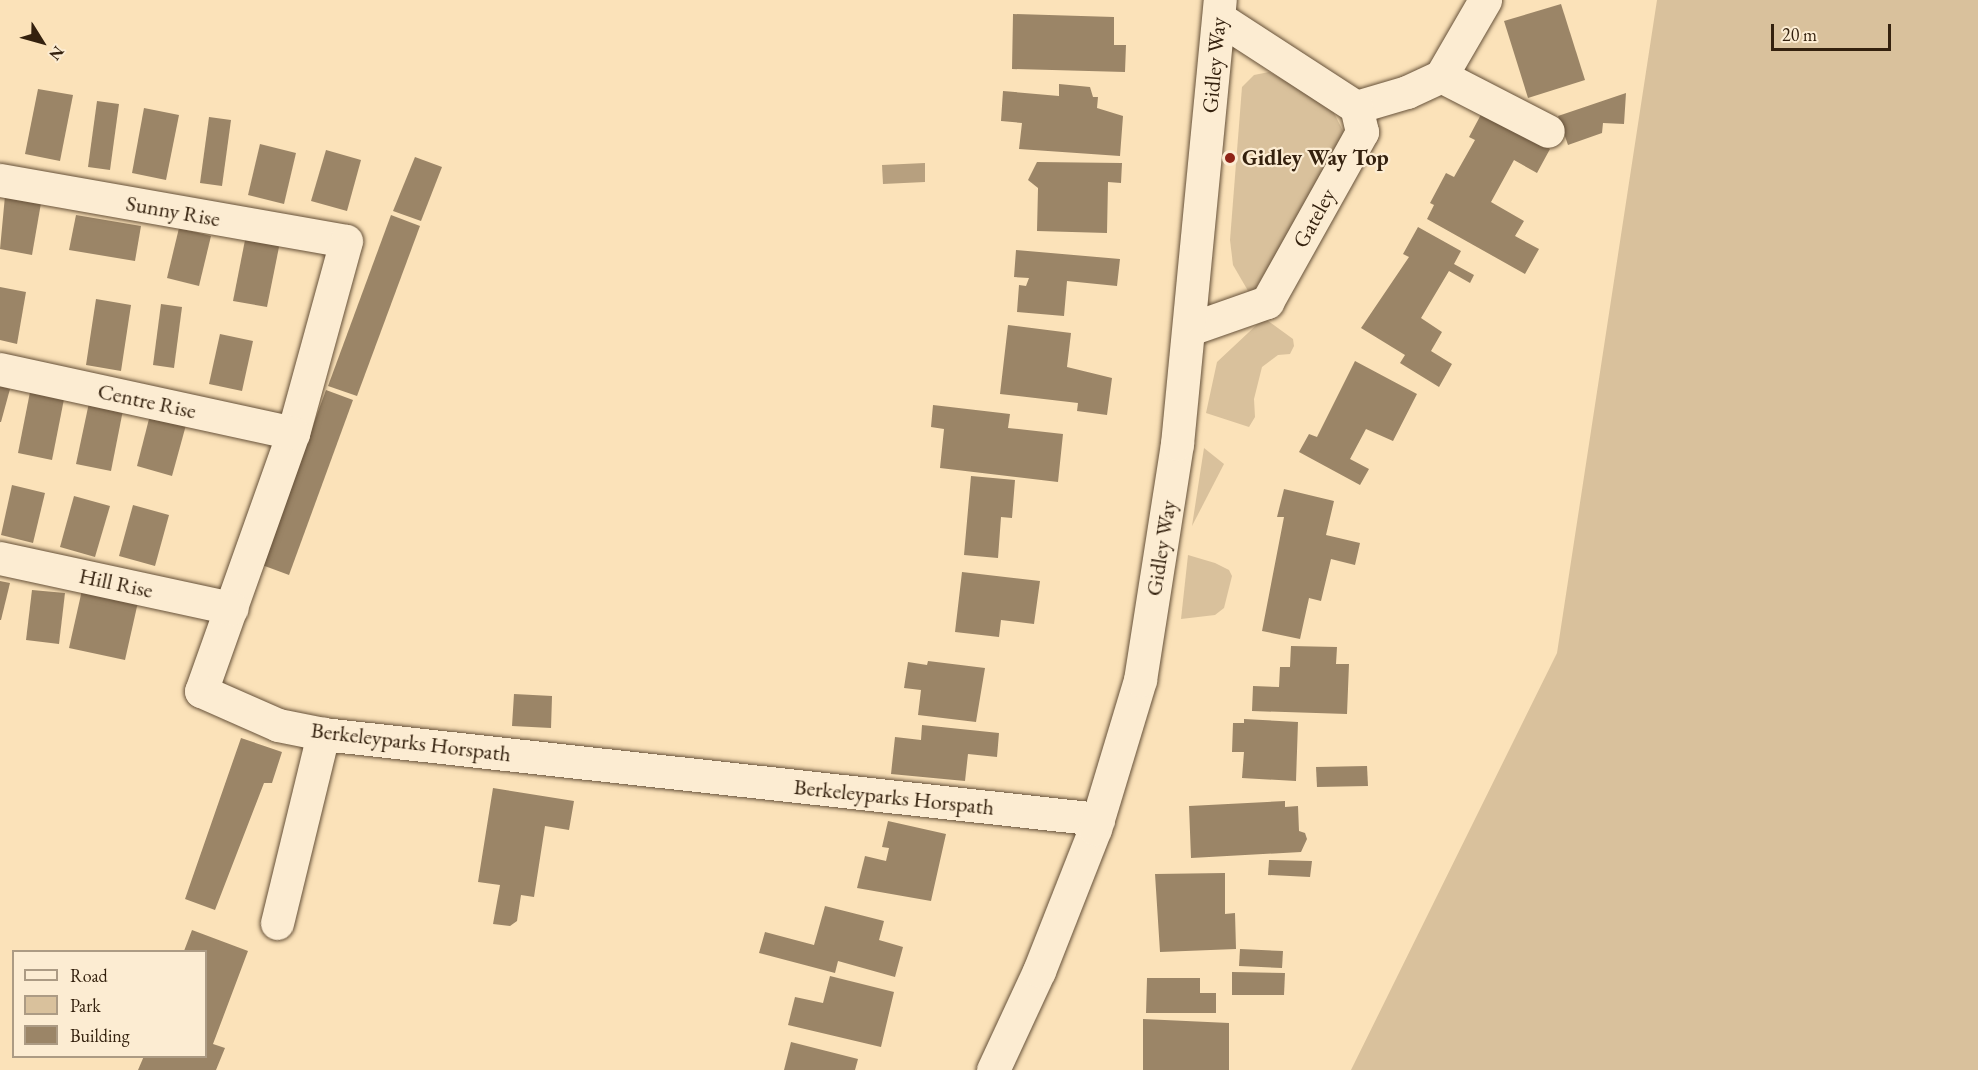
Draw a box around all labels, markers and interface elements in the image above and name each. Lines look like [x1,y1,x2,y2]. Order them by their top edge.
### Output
north arrow [12,12,72,72]
scale bar [1774,12,1894,50]
street label: Gidley Way [1197,16,1231,114]
text: 20 m [1782,23,1817,46]
text: N [44,42,69,65]
place label: Gidley Way Top [1242,145,1389,171]
marker: Gidley Way Top [1223,151,1237,165]
street label: Gateley [1287,184,1341,252]
street label: Sunny Rise [124,190,222,232]
street label: Centre Rise [95,378,199,424]
street label: Gidley Way [1140,498,1182,598]
street label: Hill Rise [77,562,155,604]
street label: Berkeleyparks Horspath [309,717,513,767]
street label: Berkeleyparks Horspath [793,773,995,821]
legend [12,950,207,1058]
text: Road [70,964,108,987]
text: Park [70,994,101,1017]
text: Building [70,1024,130,1047]

